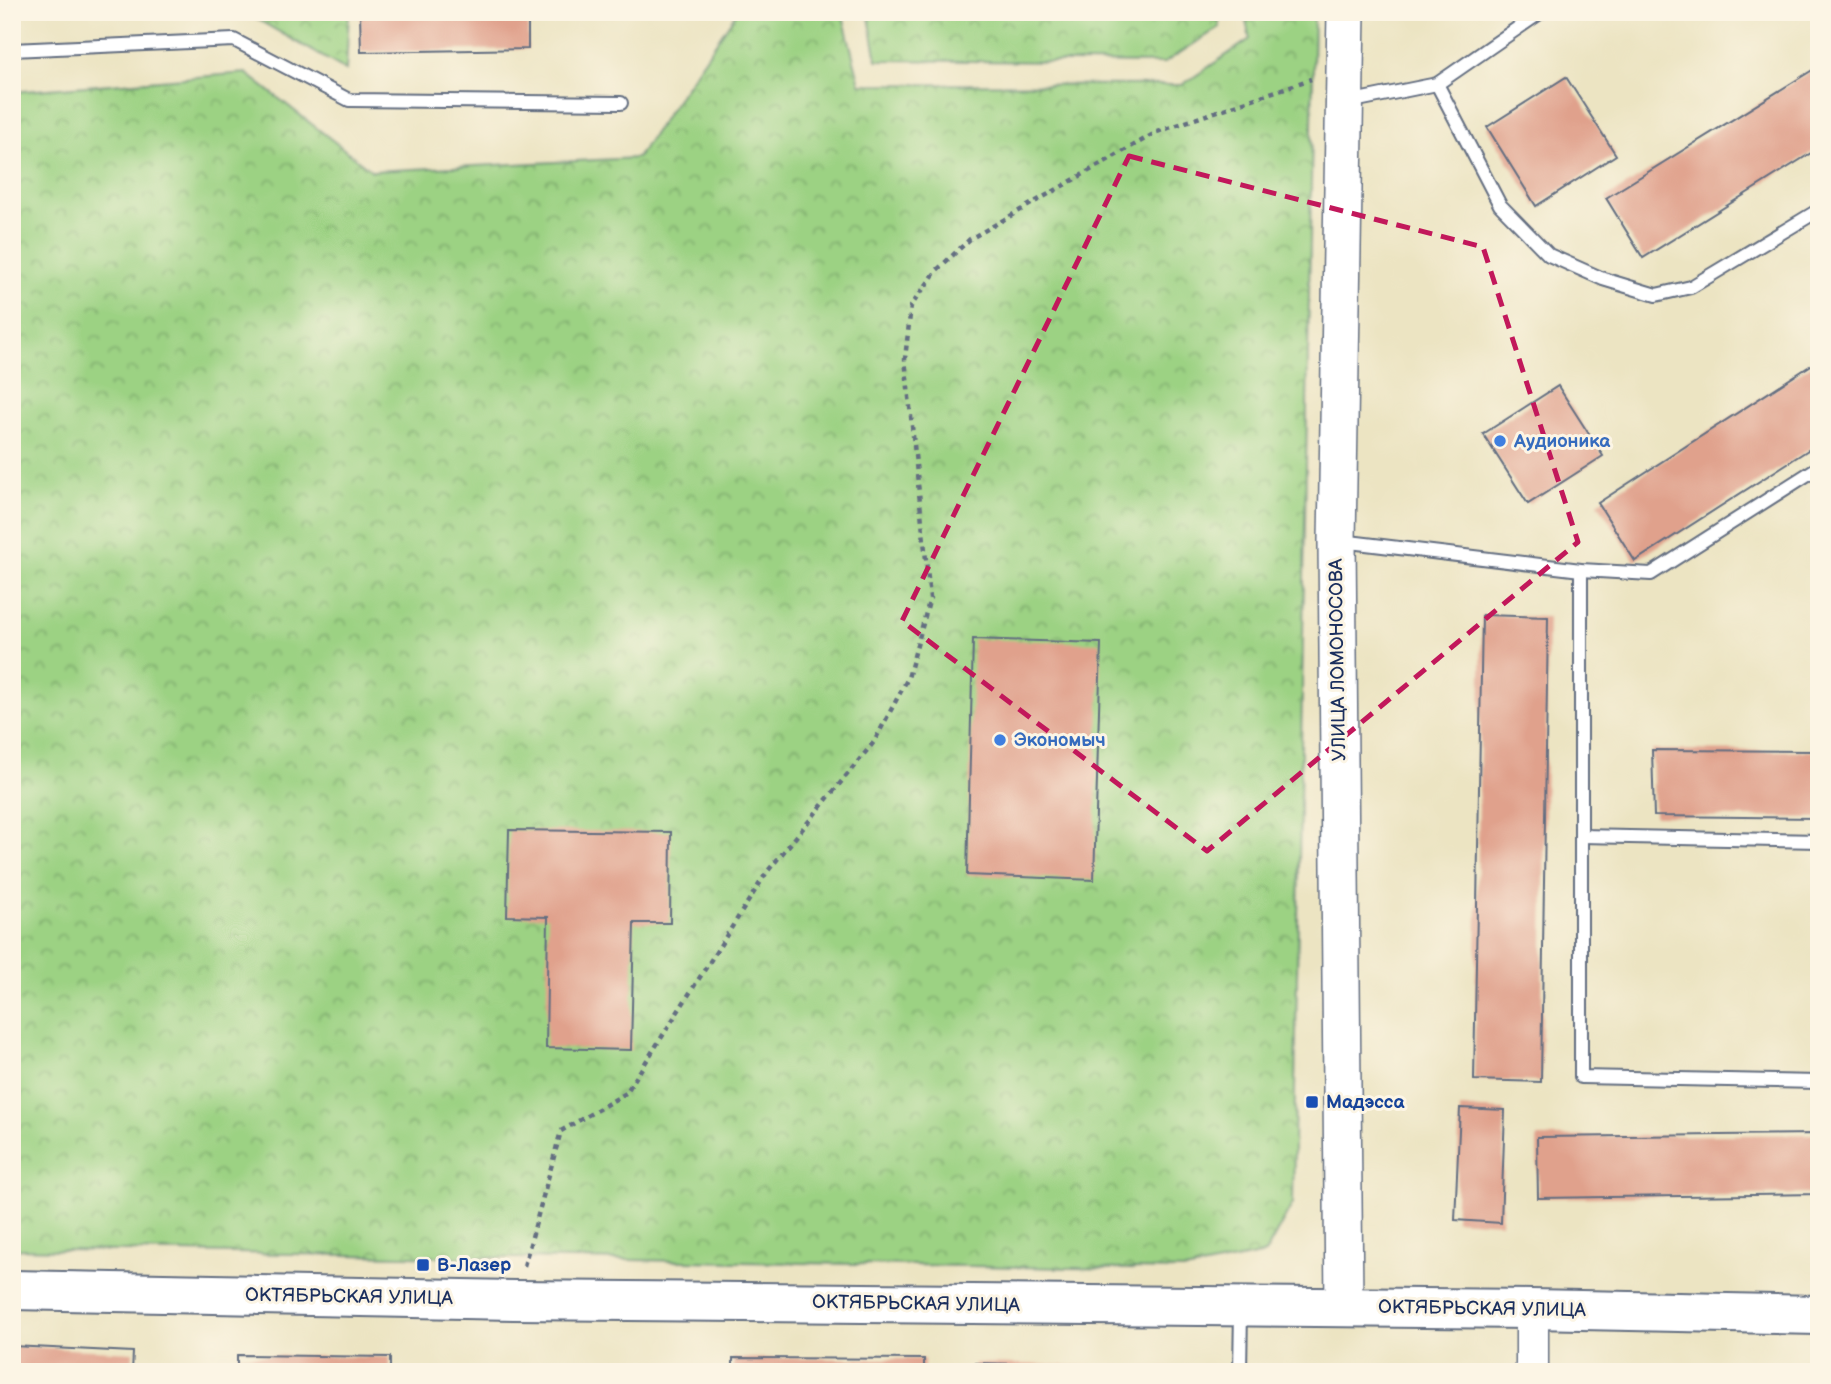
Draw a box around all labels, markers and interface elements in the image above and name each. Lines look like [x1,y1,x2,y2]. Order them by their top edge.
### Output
place label: Аудионика [1513,430,1611,453]
marker: Аудионика [1492,433,1508,449]
street label: УЛИЦА ЛОМОНОСОВА [1325,558,1351,762]
place label: Экономыч [1014,729,1106,752]
marker: Экономыч [992,732,1008,748]
place label: Мадэсса [1326,1091,1405,1114]
marker: Мадэсса [1304,1094,1320,1110]
place label: В-Лазер [437,1254,512,1277]
marker: В-Лазер [415,1257,431,1273]
street label: ОКТЯБРЬСКАЯ УЛИЦА [245,1284,454,1310]
street label: ОКТЯБРЬСКАЯ УЛИЦА [812,1291,1021,1317]
street label: ОКТЯБРЬСКАЯ УЛИЦА [1378,1296,1587,1322]

